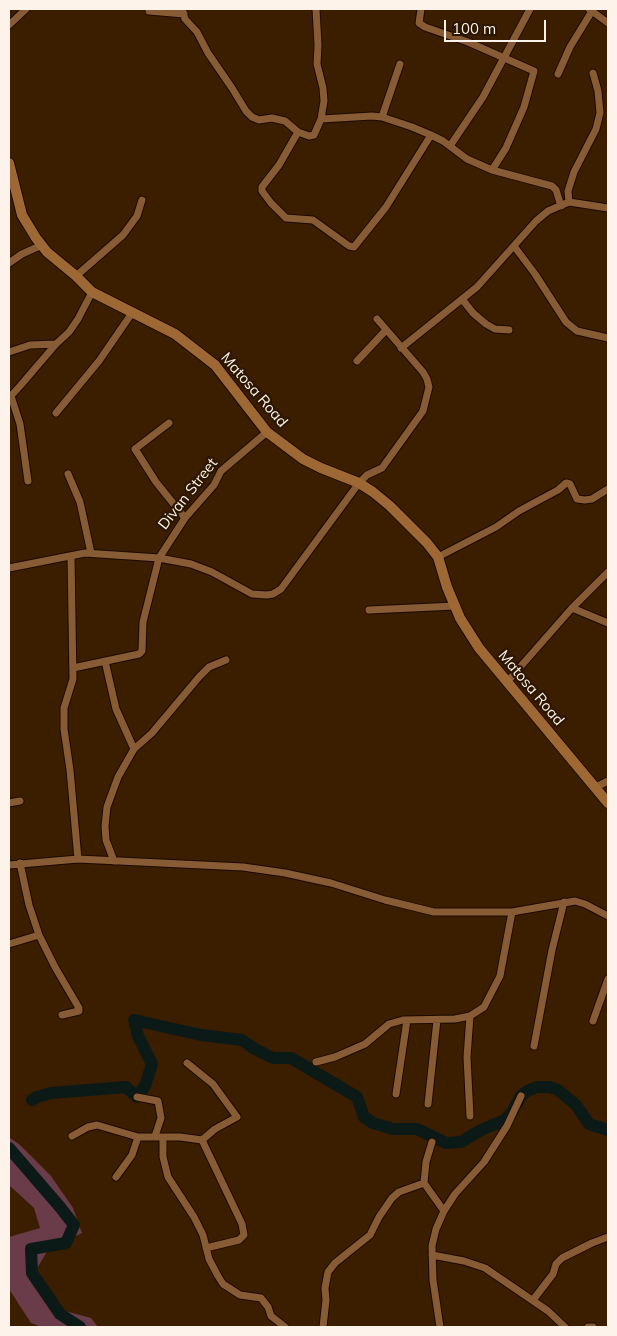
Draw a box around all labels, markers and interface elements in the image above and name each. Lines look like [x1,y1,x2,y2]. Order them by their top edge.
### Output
scale bar [447,10,550,42]
text: 100 m [452,19,496,38]
street label: Matosa Road [217,349,291,431]
street label: Divan Street [155,455,221,533]
street label: Matosa Road [494,647,568,729]

